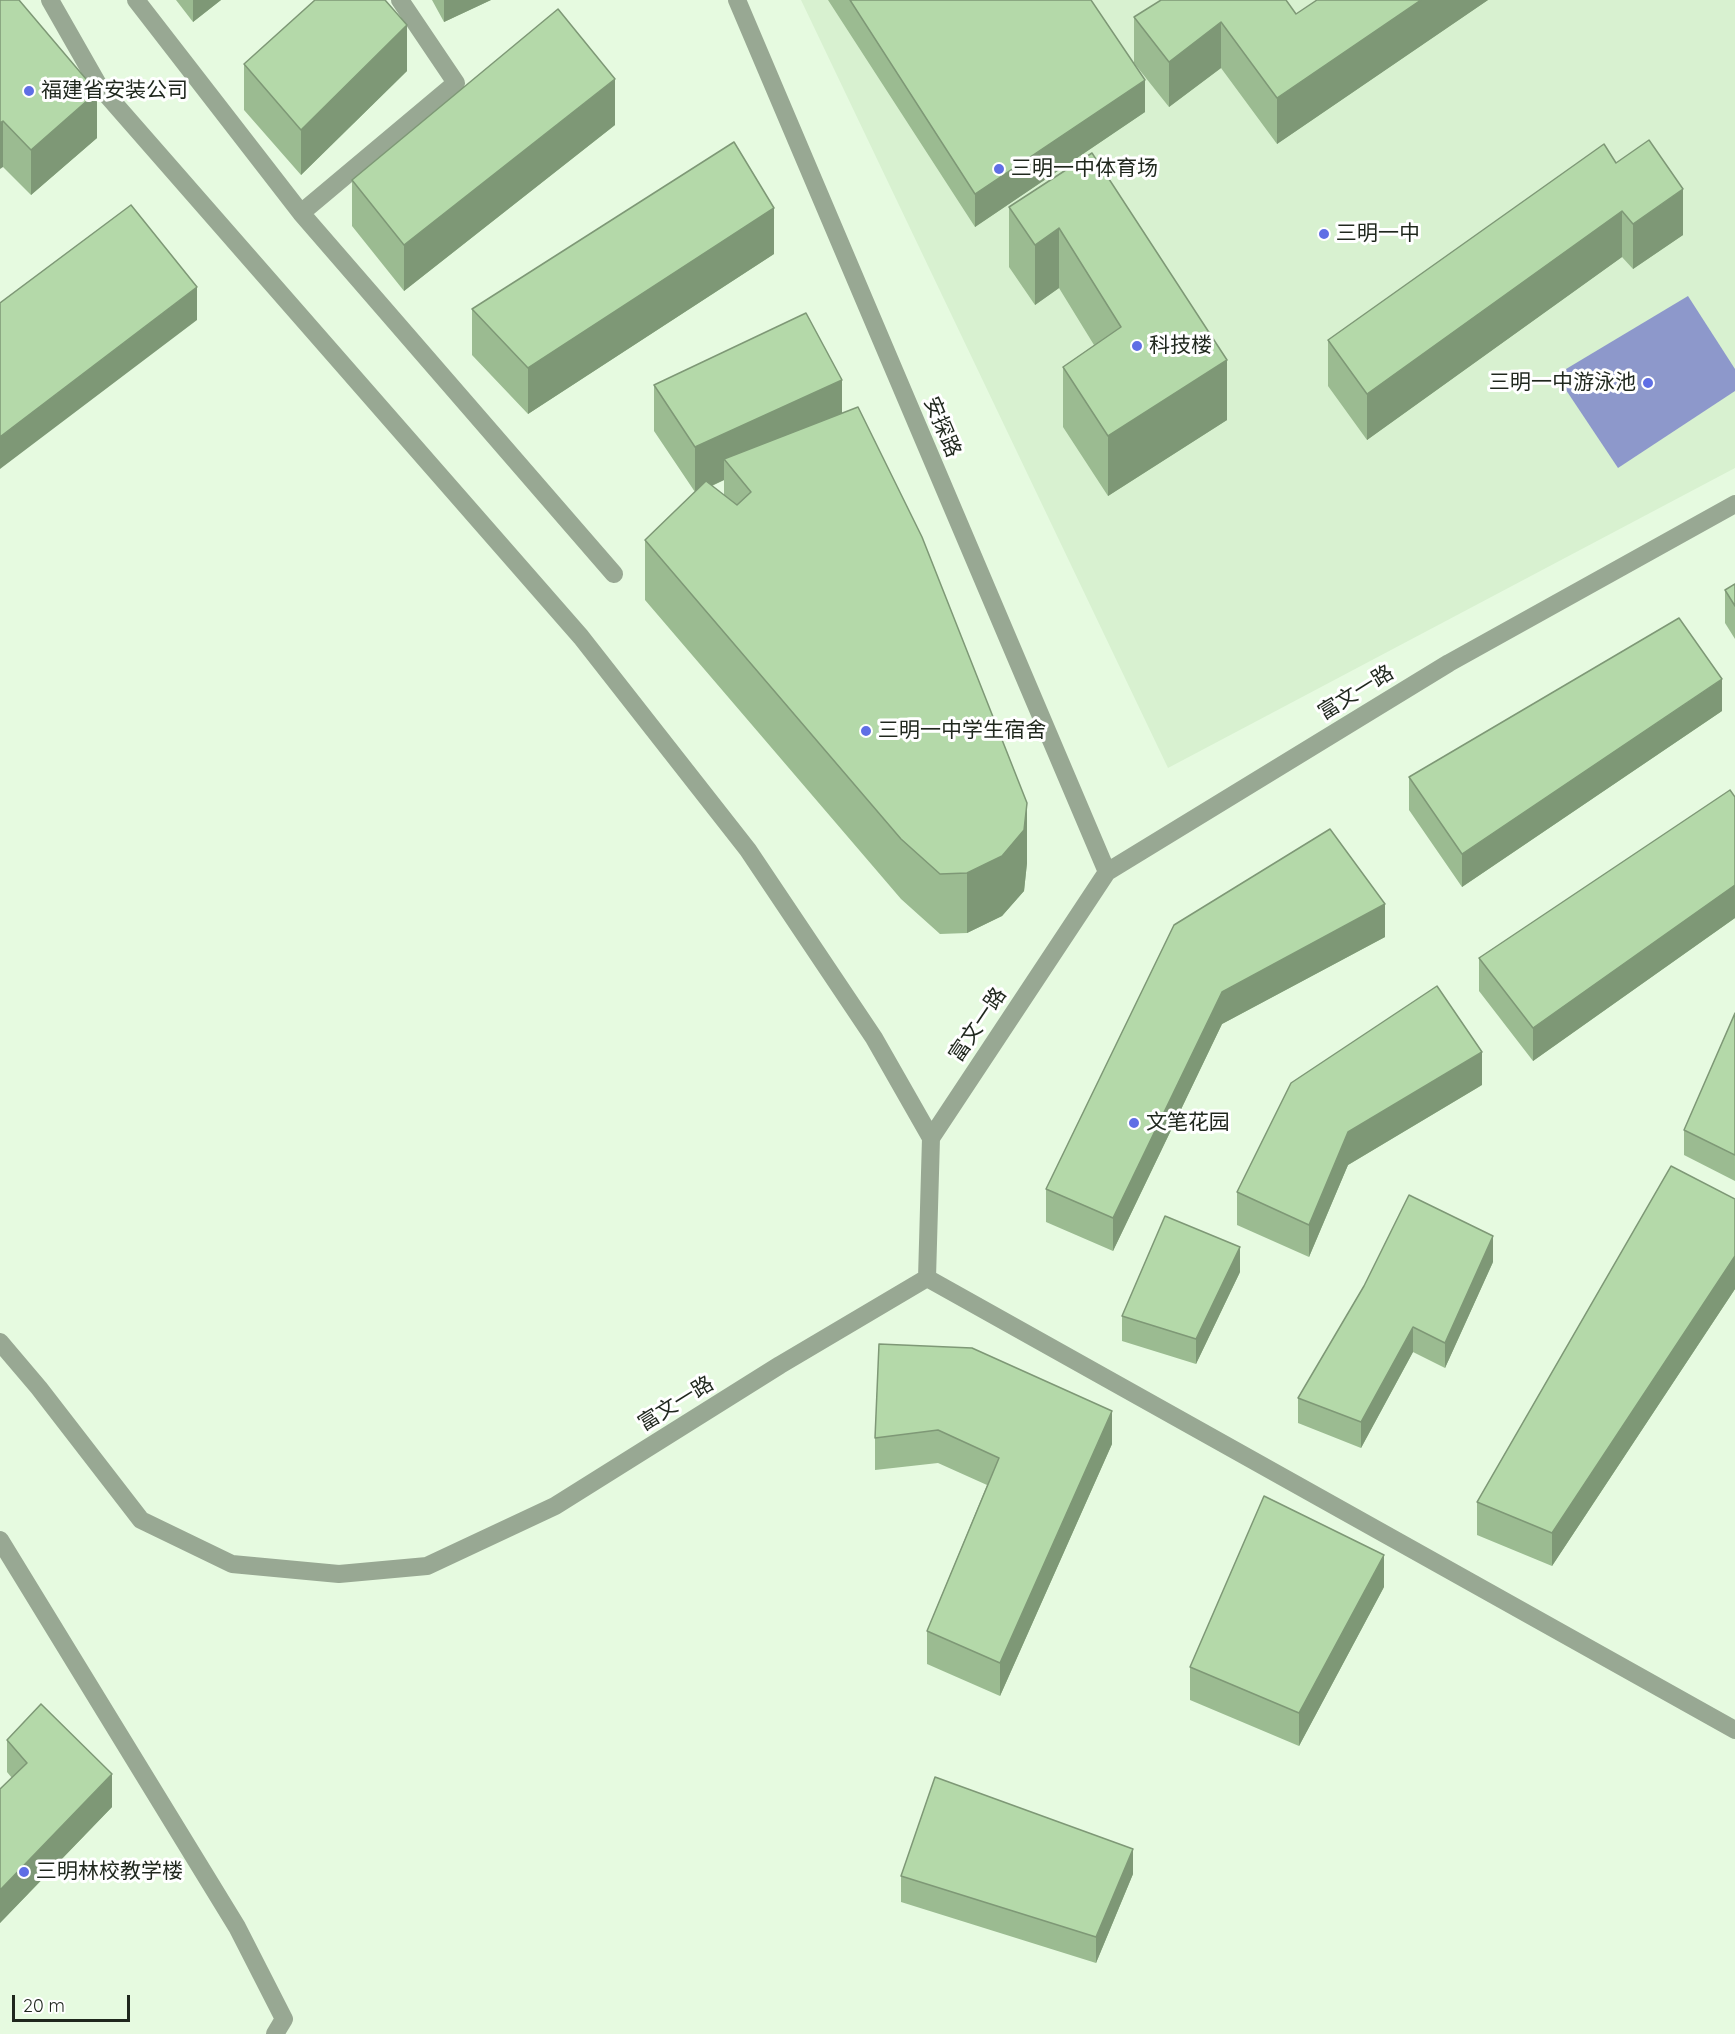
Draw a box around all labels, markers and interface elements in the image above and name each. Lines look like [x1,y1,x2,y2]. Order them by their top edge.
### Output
place label: 福建省安装公司 [41,78,188,104]
marker: 福建省安装公司 [22,84,36,98]
place label: 三明一中体育场 [1011,156,1158,182]
marker: 三明一中体育场 [992,162,1006,176]
place label: 三明一中 [1336,221,1420,247]
marker: 三明一中 [1317,227,1331,241]
place label: 科技楼 [1149,333,1212,359]
marker: 科技楼 [1130,339,1144,353]
place label: 三明一中游泳池 [1489,370,1636,396]
marker: 三明一中游泳池 [1641,376,1655,390]
street label: 安探路 [918,393,966,461]
street label: 富文一路 [1314,660,1398,726]
place label: 三明一中学生宿舍 [878,718,1046,744]
marker: 三明一中学生宿舍 [859,724,873,738]
street label: 富文一路 [944,983,1012,1067]
place label: 文笔花园 [1146,1110,1230,1136]
marker: 文笔花园 [1127,1116,1141,1130]
street label: 富文一路 [634,1371,718,1437]
place label: 三明林校教学楼 [36,1859,183,1885]
marker: 三明林校教学楼 [17,1865,31,1879]
scale bar [15,1983,134,2021]
text: 20 m [23,1994,65,2017]

